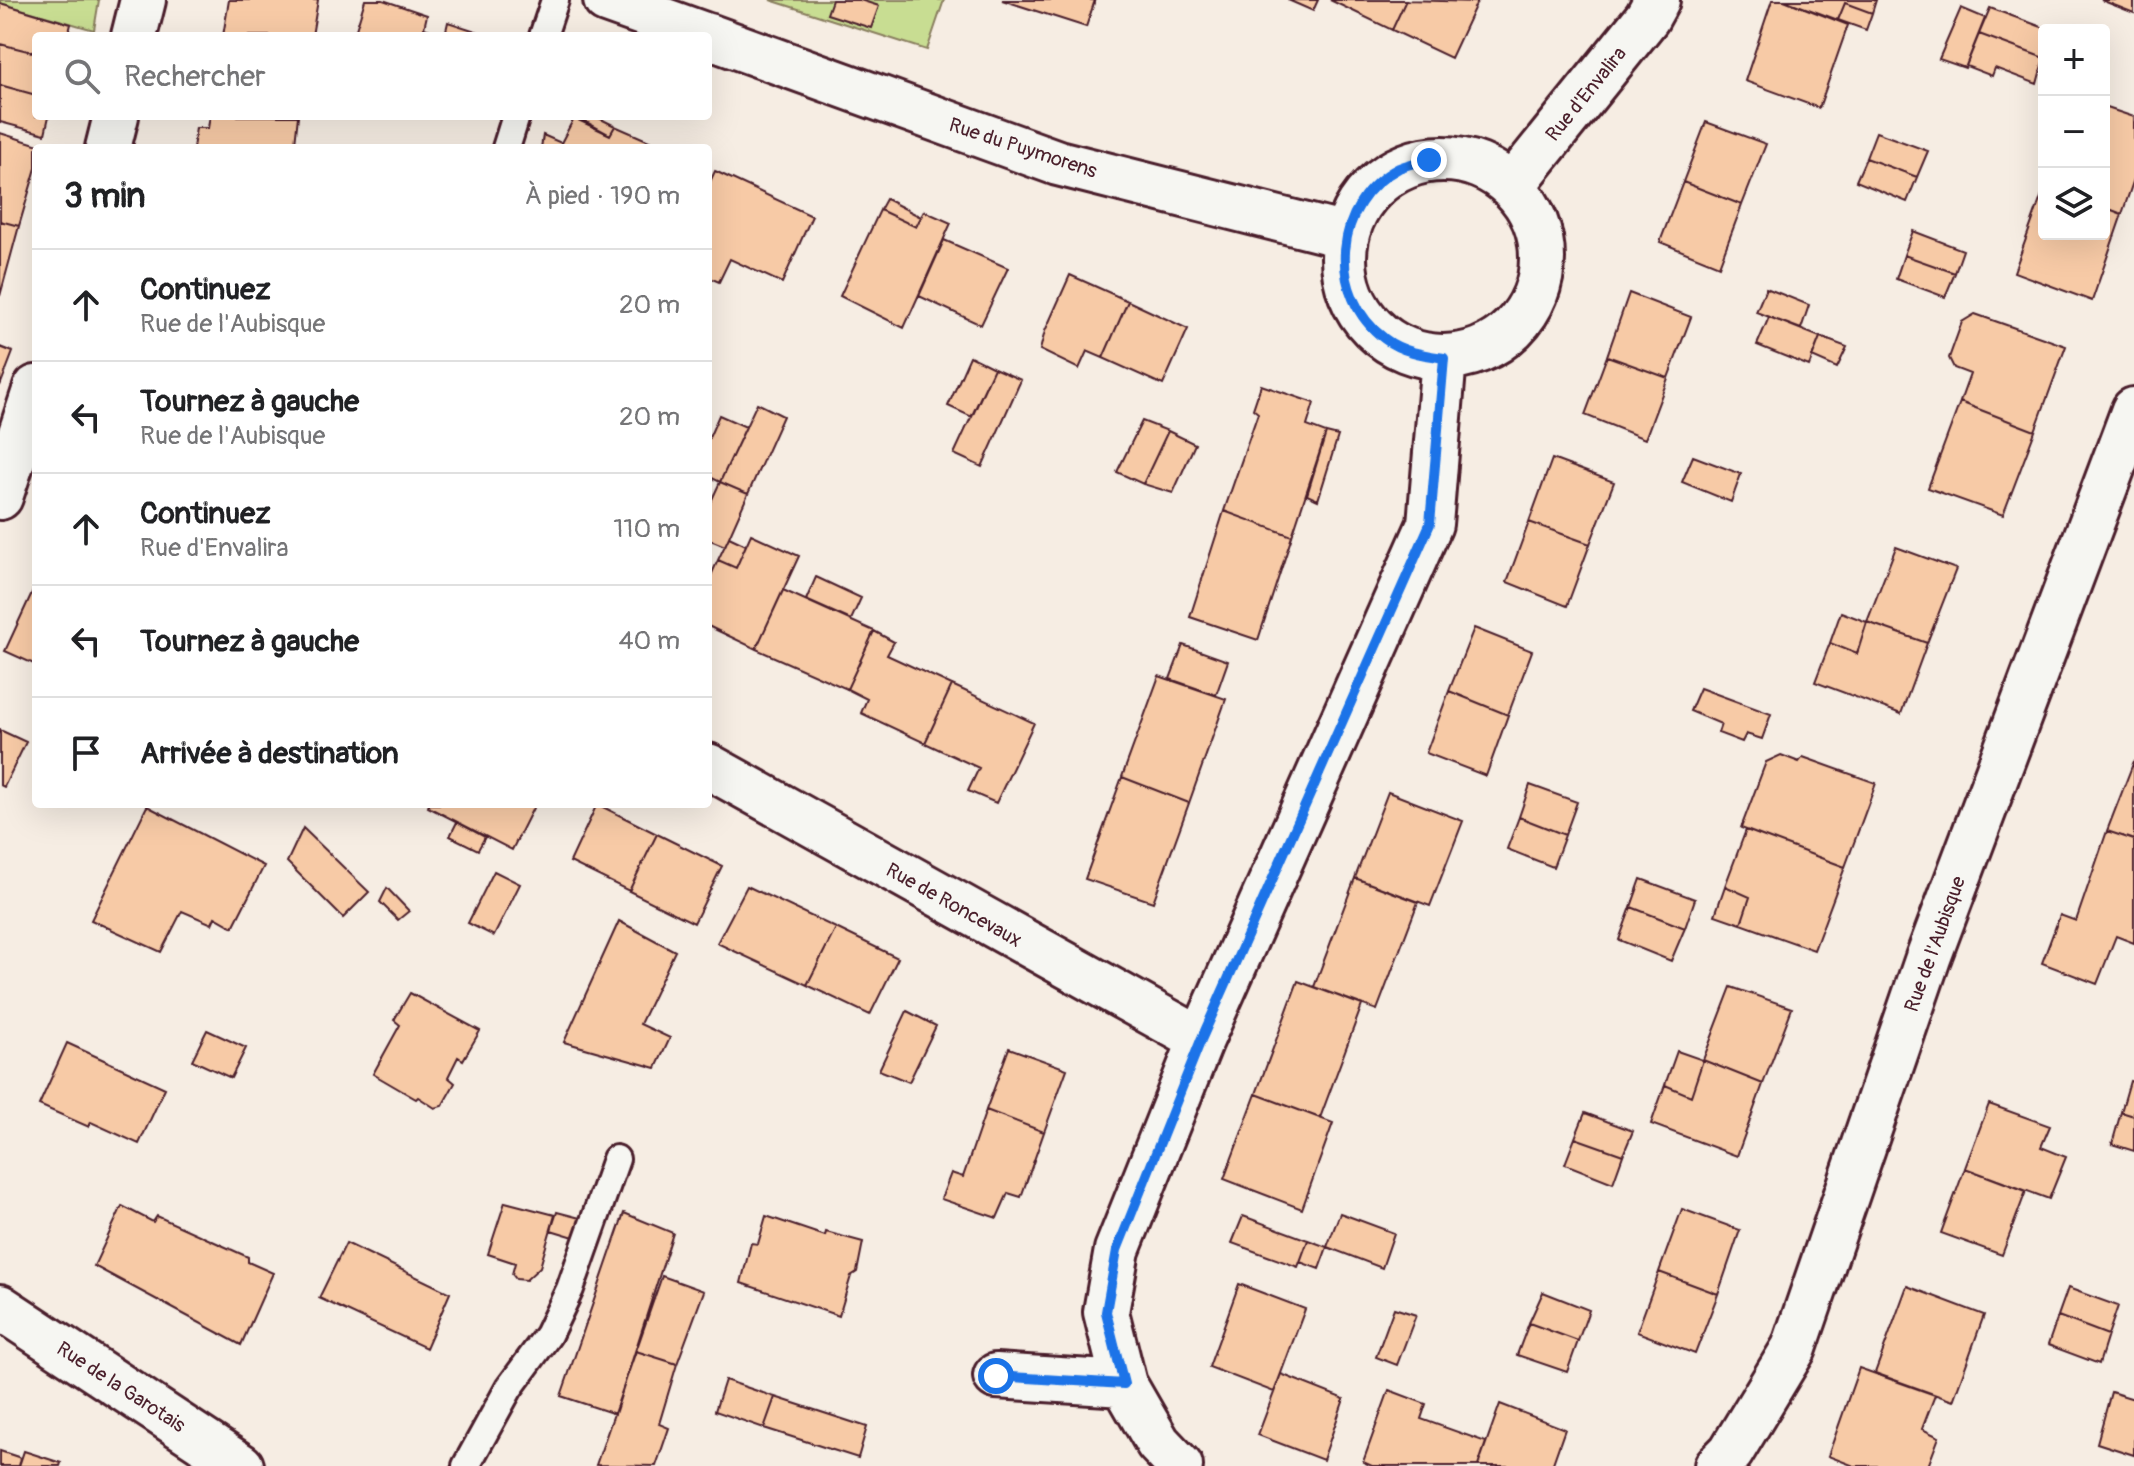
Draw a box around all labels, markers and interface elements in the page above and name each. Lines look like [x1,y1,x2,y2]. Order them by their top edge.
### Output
map controls [2038,24,2110,240]
button: + [2038,24,2110,96]
search box [32,32,712,120]
street label: Rue d'Envalira [1540,42,1632,146]
icon: search [60,54,104,98]
text: Rechercher [124,58,266,95]
button: − [2038,96,2110,168]
street label: Rue du Puymorens [946,112,1100,184]
route end [1411,142,1447,178]
button: layers [2038,168,2110,240]
text: 3 min [64,175,146,218]
text: À pied · 190 m [525,180,680,212]
text: Continuez [140,271,271,308]
icon: ahead [64,283,108,327]
text: 20 m [619,289,680,321]
text: Rue de l'Aubisque [140,308,325,340]
text: Tournez à gauche [140,383,359,420]
icon: left [64,395,108,439]
text: 20 m [619,401,680,433]
text: Rue de l'Aubisque [140,420,325,452]
text: Continuez [140,495,271,532]
icon: ahead [64,507,108,551]
text: 110 m [613,513,680,545]
text: Rue d'Envalira [140,532,289,564]
icon: left [64,619,108,663]
text: Tournez à gauche [140,623,359,660]
text: 40 m [618,625,680,657]
icon: arrive [64,731,108,775]
text: Arrivée à destination [140,735,399,772]
street label: Rue de Roncevaux [882,857,1026,953]
street label: Rue de l'Aubisque [1899,873,1971,1015]
street label: Rue de la Garotais [52,1336,190,1438]
route start [978,1358,1014,1394]

